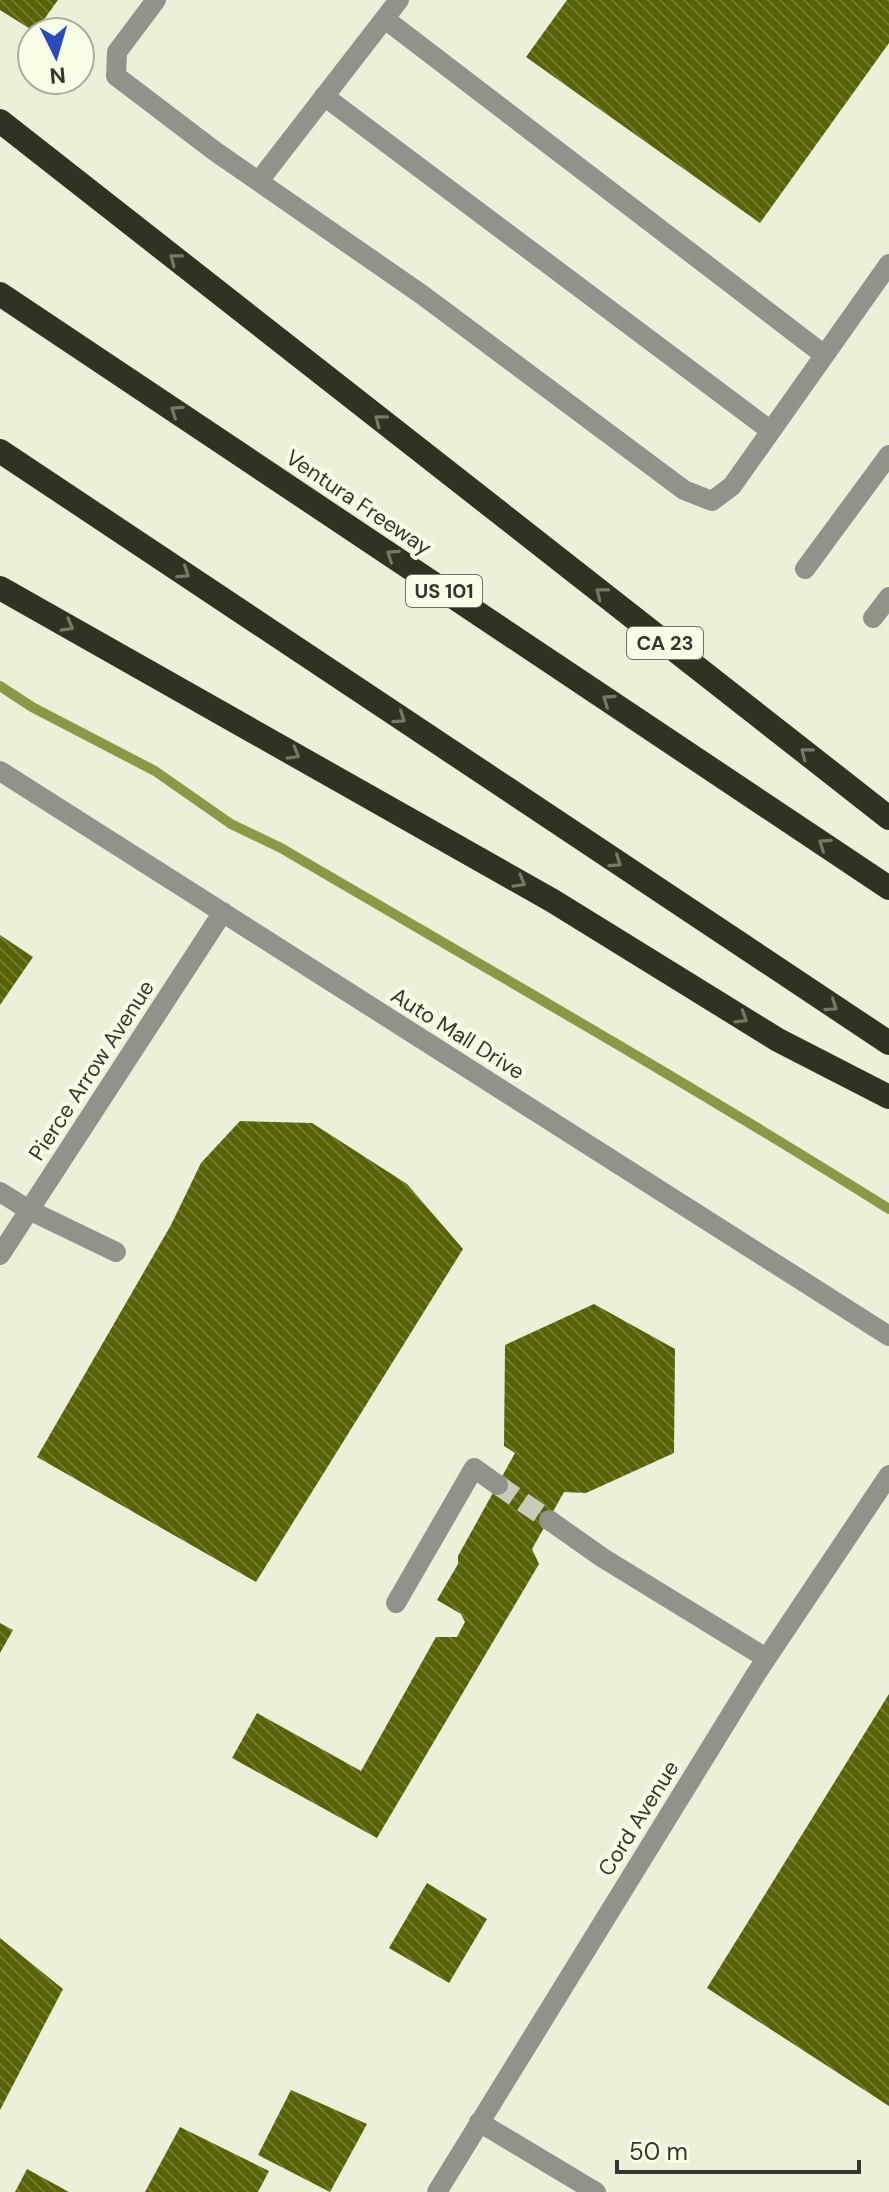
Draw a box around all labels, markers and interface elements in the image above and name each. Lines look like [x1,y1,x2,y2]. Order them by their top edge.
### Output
north arrow [16,16,96,96]
text: N [48,60,67,91]
one-way arrow [169,255,184,269]
one-way arrow [170,406,184,421]
one-way arrow [374,415,389,429]
street label: Ventura Freeway [280,443,437,562]
one-way arrow [386,550,400,565]
one-way arrow [175,563,189,578]
road number: US 101 [406,575,482,607]
one-way arrow [595,588,610,602]
one-way arrow [59,616,74,632]
road number: CA 23 [627,627,703,659]
one-way arrow [602,695,617,710]
one-way arrow [391,708,406,723]
one-way arrow [286,744,300,760]
one-way arrow [801,748,815,763]
one-way arrow [818,839,833,854]
one-way arrow [608,852,622,867]
one-way arrow [512,872,526,888]
street label: Pierce Arrow Avenue [22,974,161,1166]
street label: Auto Mall Drive [385,981,530,1086]
one-way arrow [824,997,838,1012]
one-way arrow [733,1009,748,1024]
street label: Cord Avenue [591,1755,685,1881]
scale bar [617,2124,859,2174]
text: 50 m [629,2136,688,2167]

